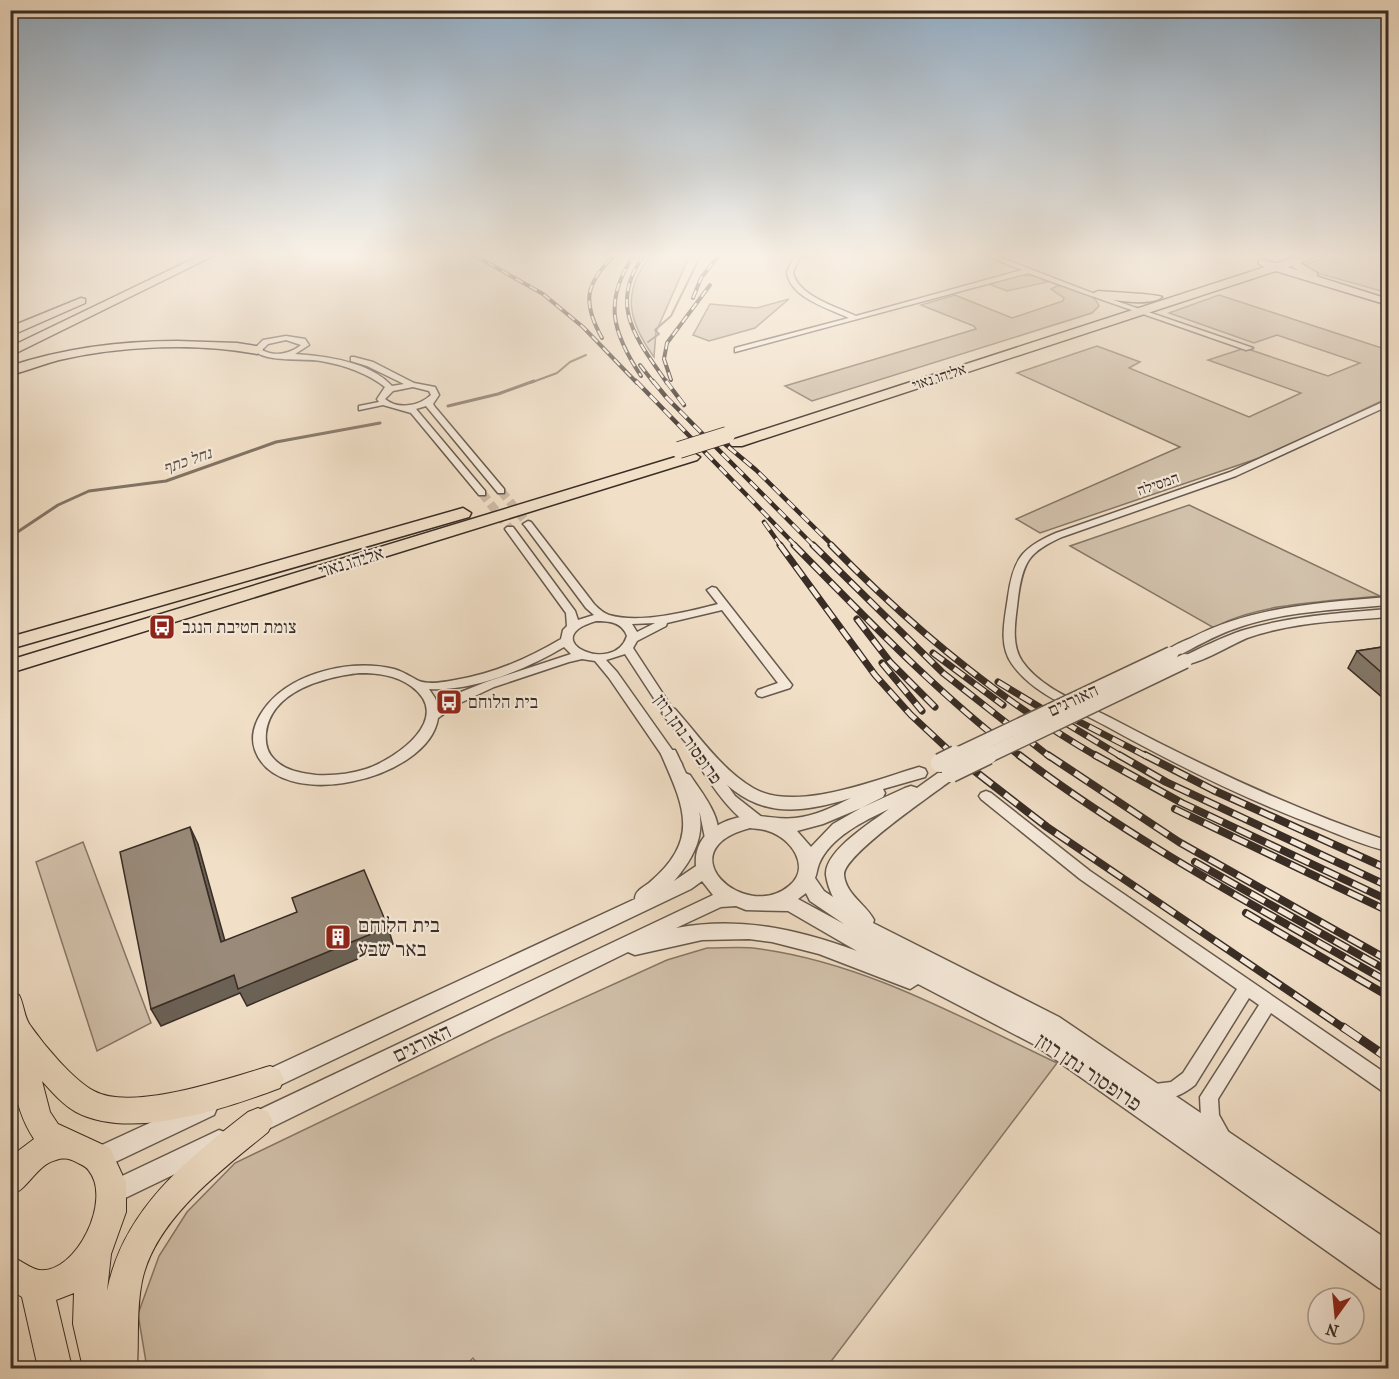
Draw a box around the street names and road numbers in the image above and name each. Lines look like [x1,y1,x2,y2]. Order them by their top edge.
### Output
street label: אליהו נאוי [910,360,968,394]
street label: המסילה [1135,468,1181,500]
street label: אליהו נאוי [316,543,386,582]
street label: האורגים [1045,680,1102,721]
street label: פרופסור נתן רוזן [649,690,726,788]
street label: האורגים [389,1019,455,1067]
street label: פרופסור נתן רוזן [1032,1028,1146,1116]

